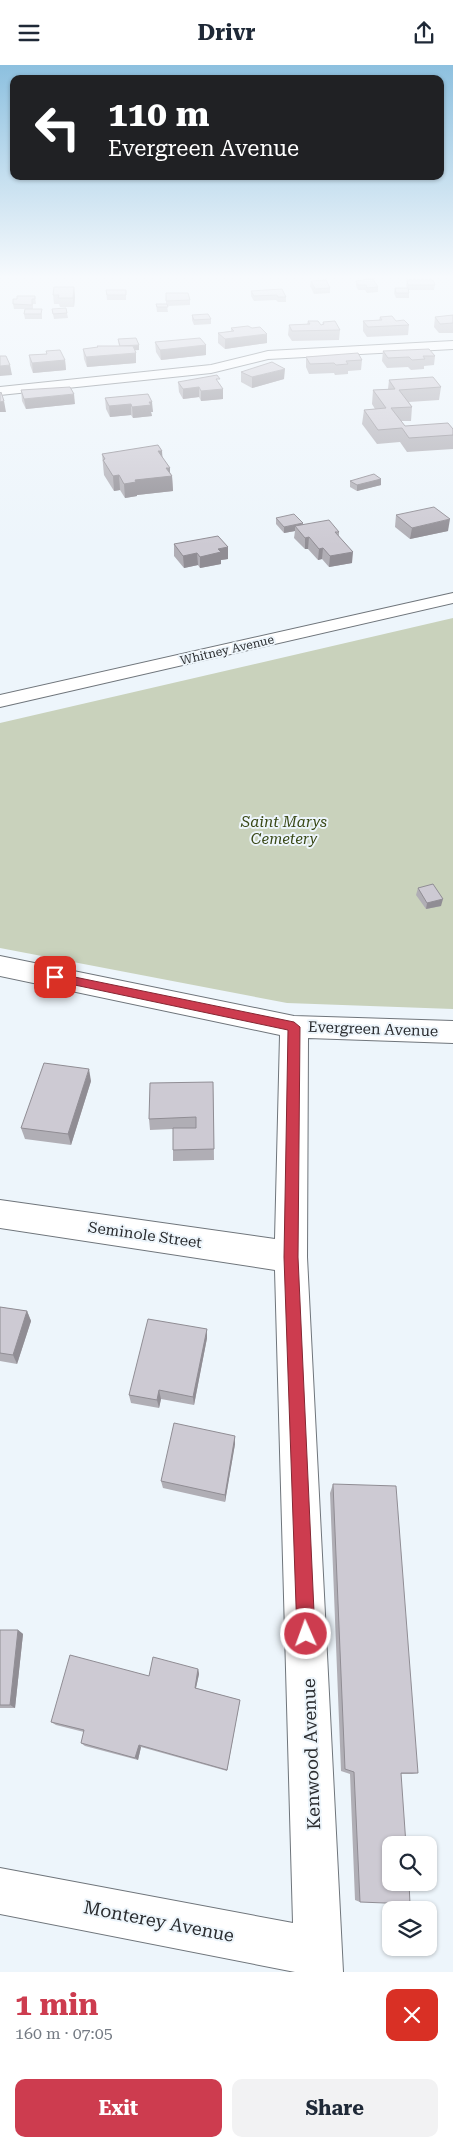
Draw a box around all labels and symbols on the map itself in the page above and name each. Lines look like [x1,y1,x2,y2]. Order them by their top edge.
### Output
street label: Whitney Avenue [179,632,276,668]
park label: Saint Marys Cemetery [240,813,327,848]
pin [34,956,76,998]
street label: Evergreen Avenue [308,1018,438,1040]
street label: Seminole Street [87,1218,204,1252]
position arrow [279,1607,331,1659]
street label: Kenwood Avenue [298,1678,324,1830]
street label: Monterey Avenue [82,1896,236,1946]

